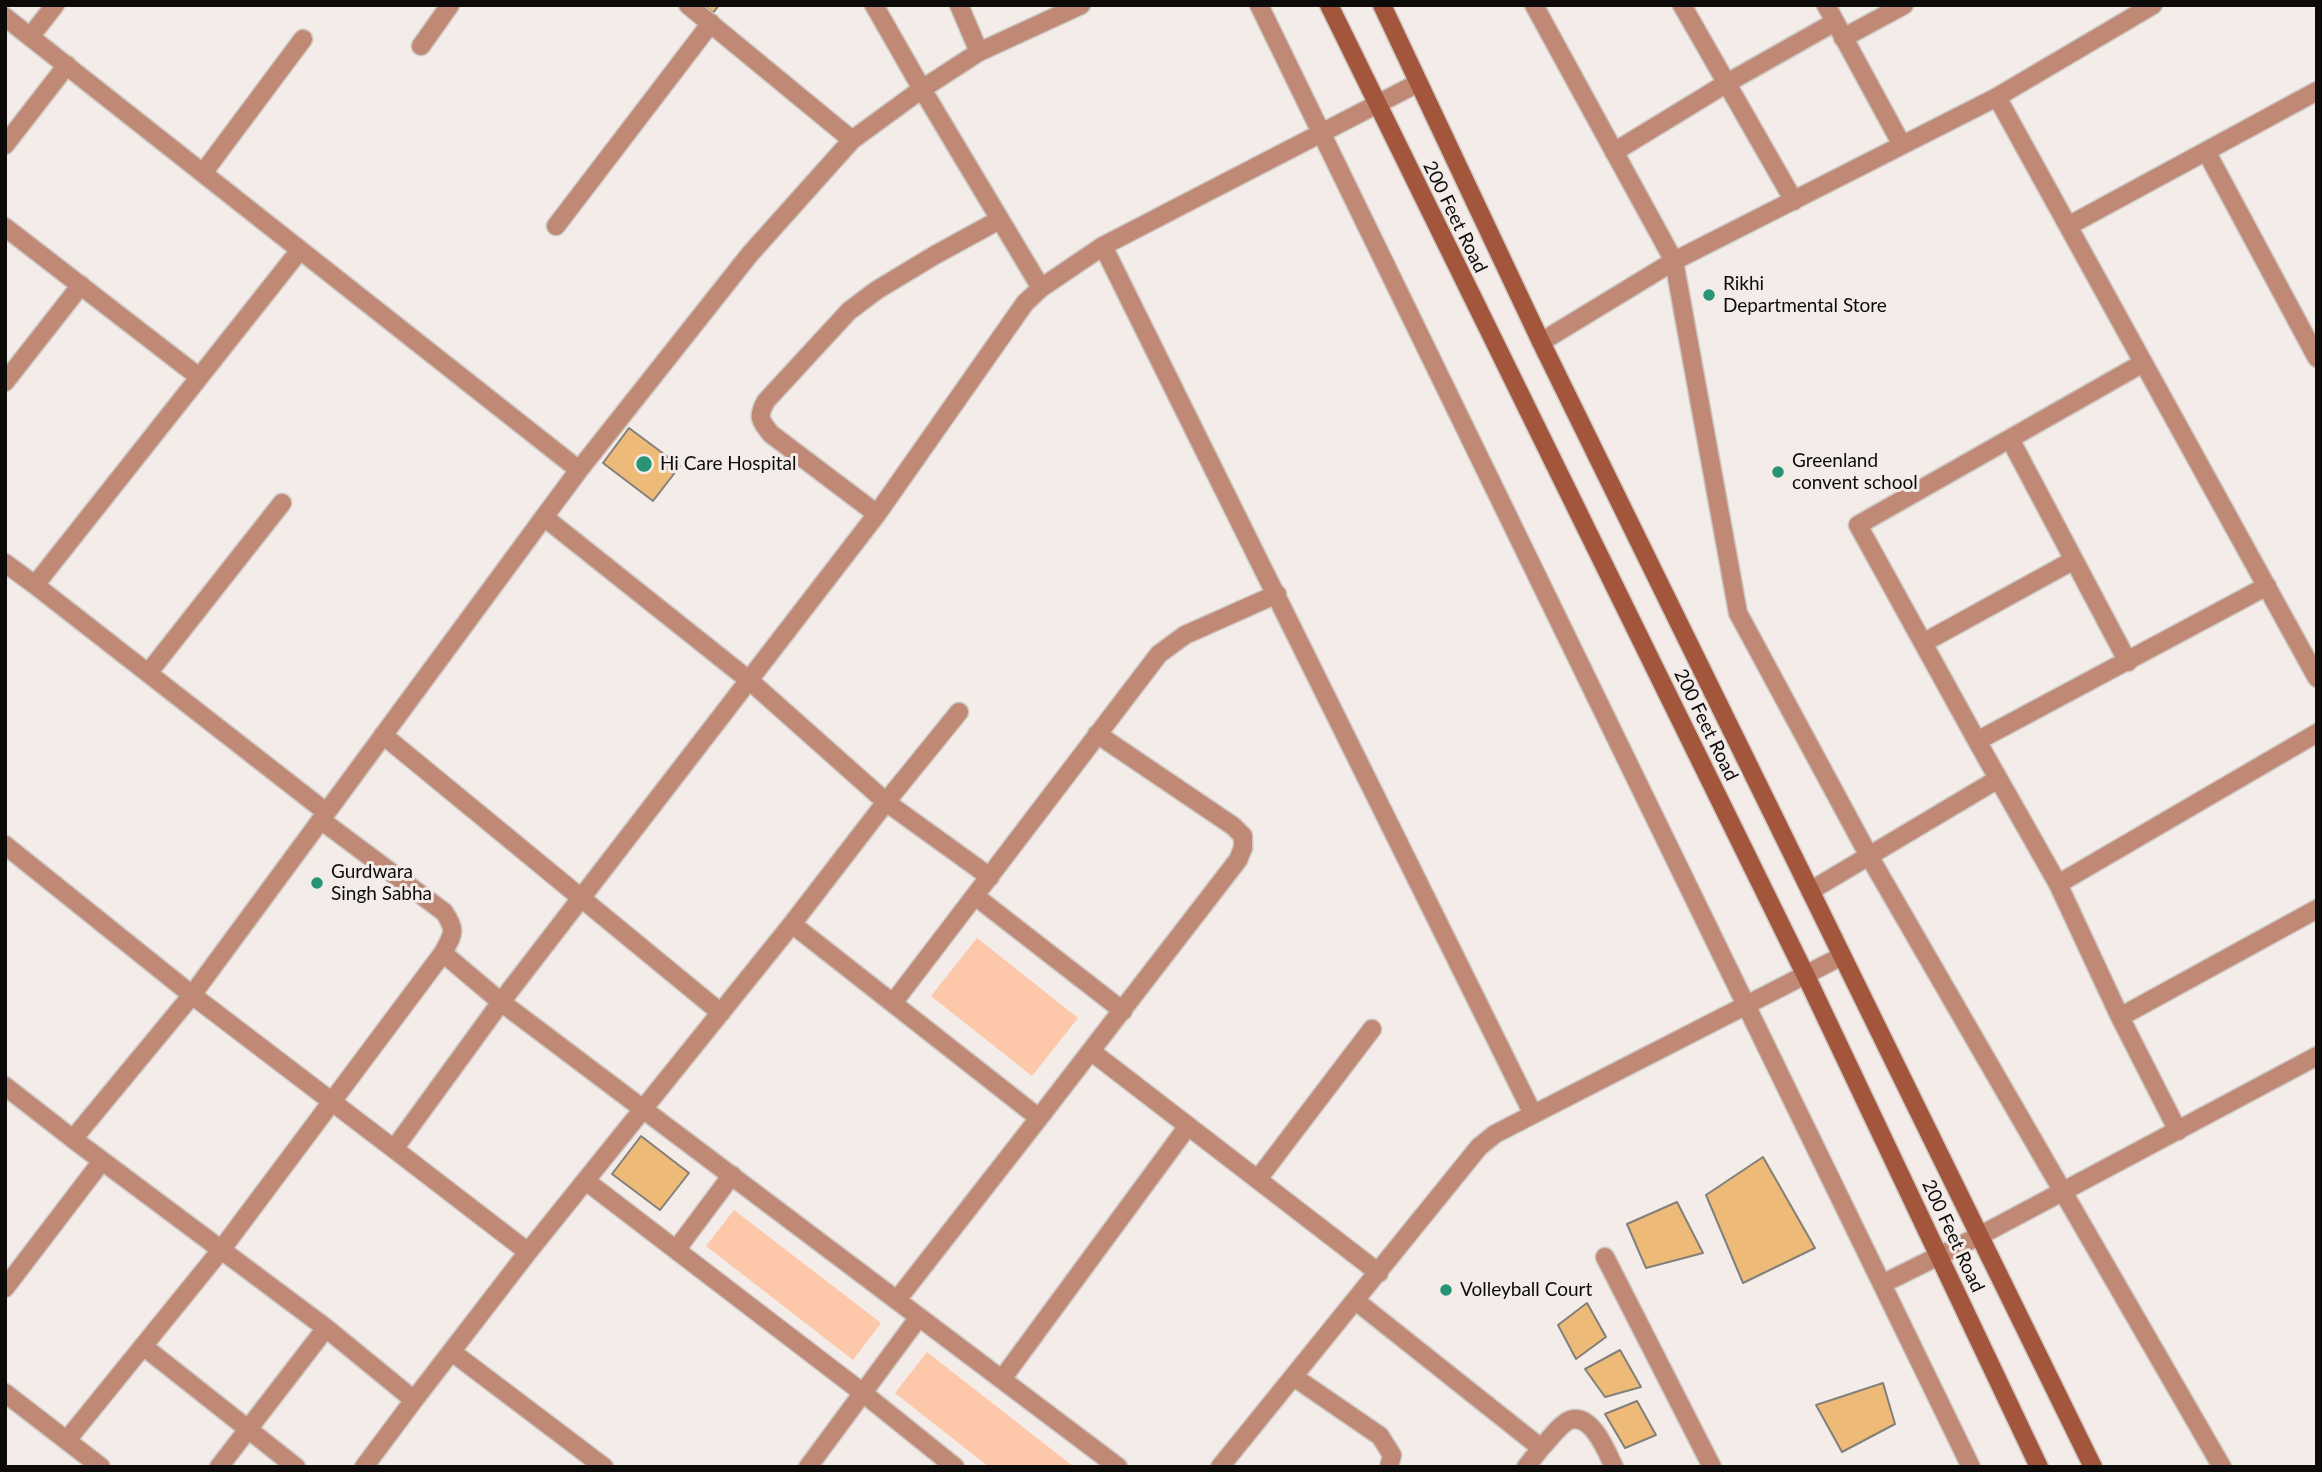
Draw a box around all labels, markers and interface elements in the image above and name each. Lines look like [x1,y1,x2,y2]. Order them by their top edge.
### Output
street label: 200 Feet Road [1418,157,1492,277]
place label: Rikhi Departmental Store [1723,273,1887,317]
marker: Rikhi Departmental Store [1701,287,1717,303]
place label: Greenland convent school [1792,450,1918,494]
place label: Hi Care Hospital [660,453,797,475]
marker: Hi Care Hospital [634,454,654,474]
marker: Greenland convent school [1770,464,1786,480]
street label: 200 Feet Road [1669,665,1743,785]
place label: Gurdwara Singh Sabha [331,861,432,905]
marker: Gurdwara Singh Sabha [309,875,325,891]
street label: 200 Feet Road [1917,1176,1989,1296]
place label: Volleyball Court [1460,1279,1592,1301]
marker: Volleyball Court [1438,1282,1454,1298]

